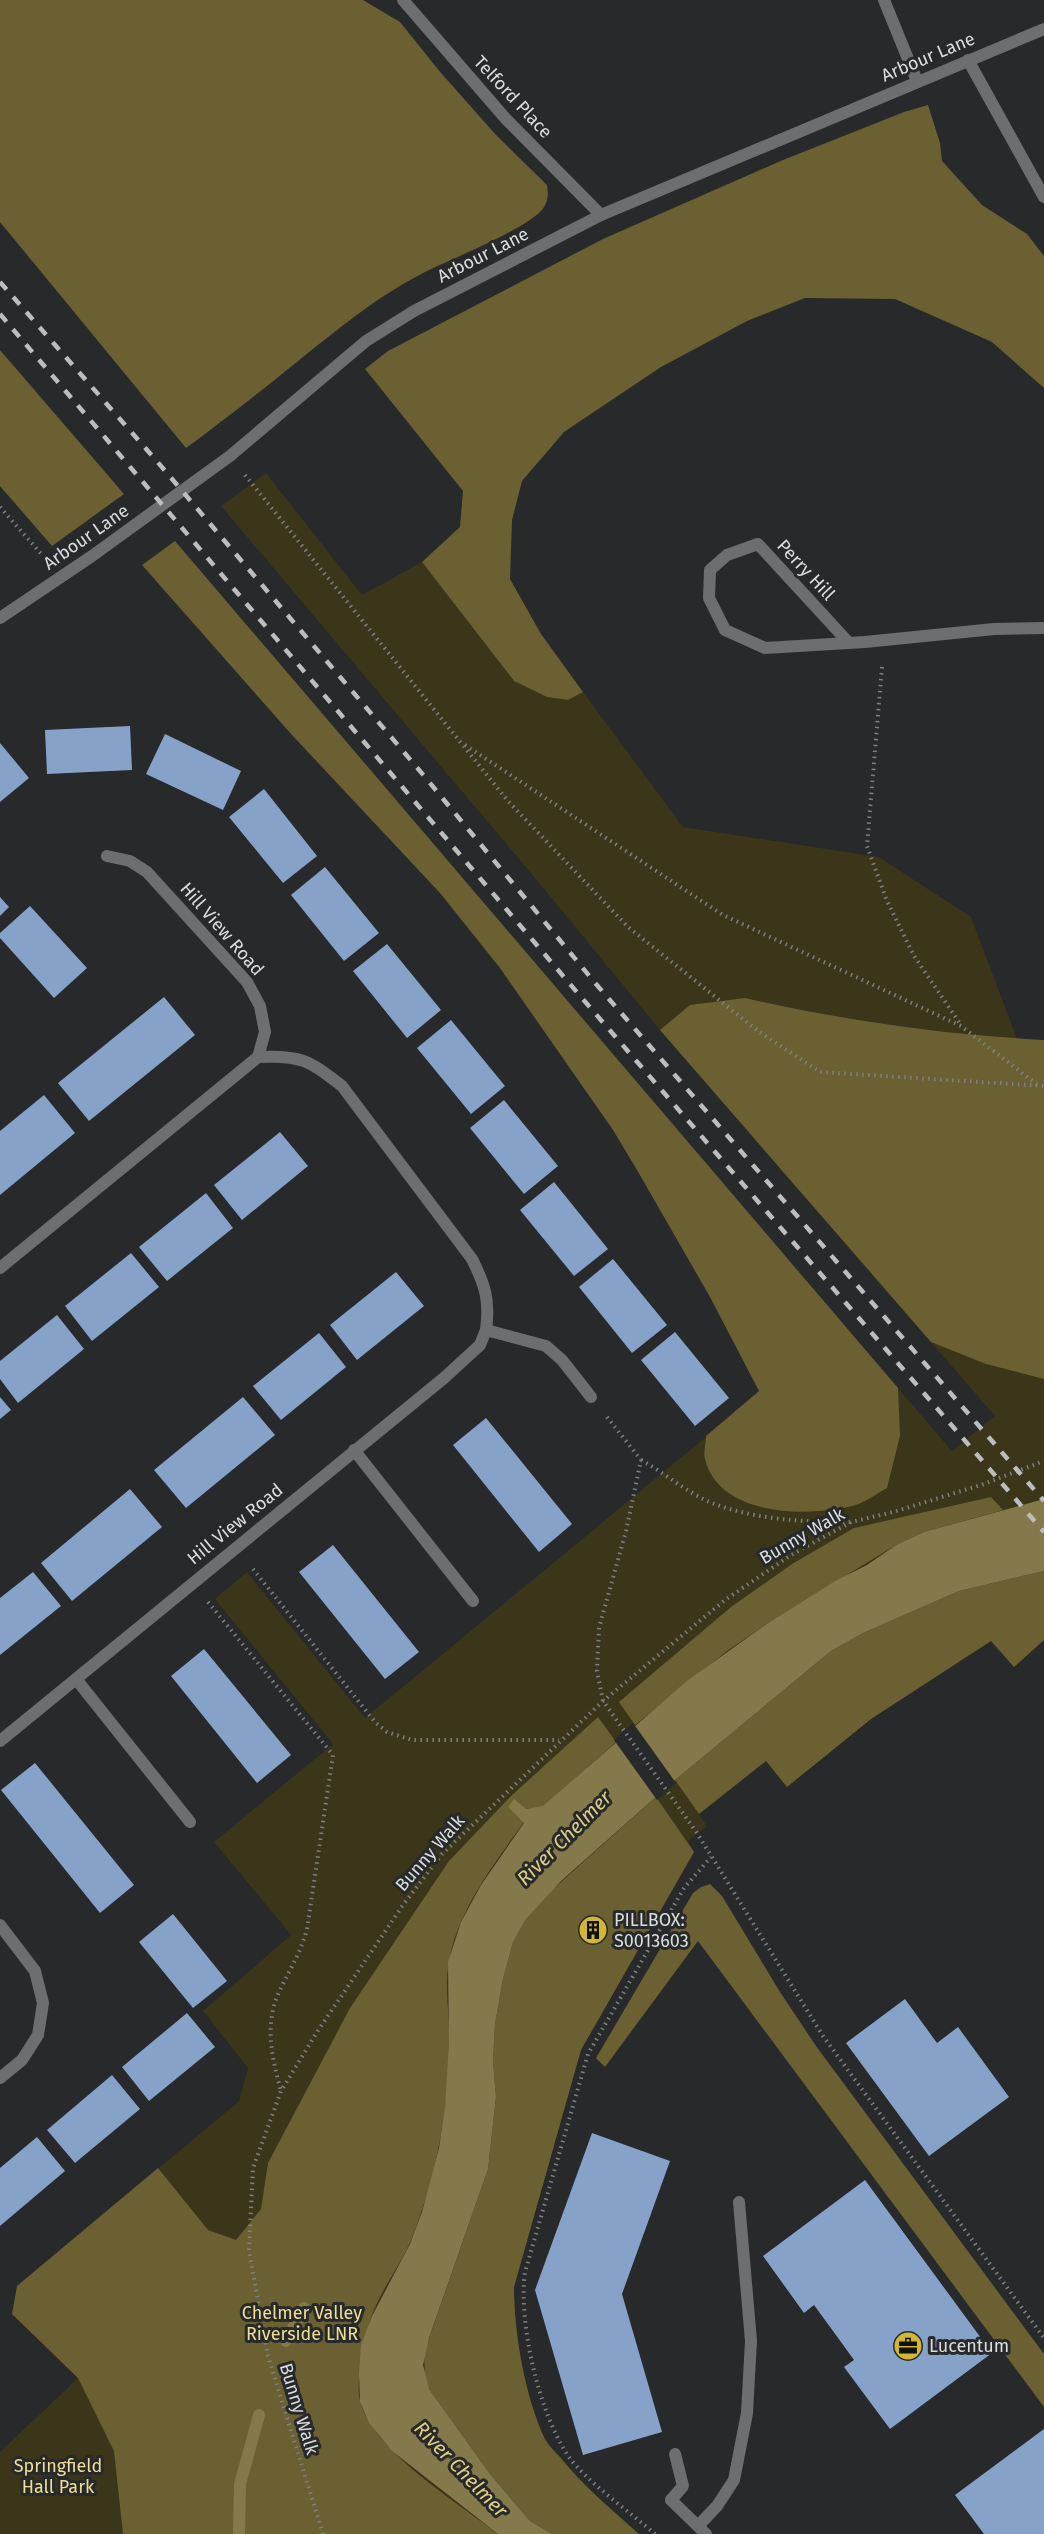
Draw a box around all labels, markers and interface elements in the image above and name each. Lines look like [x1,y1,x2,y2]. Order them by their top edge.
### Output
street label: Arbour Lane [878,27,978,87]
street label: Telford Place [469,51,557,143]
street label: Arbour Lane [434,223,532,287]
street label: Arbour Lane [39,499,133,575]
street label: Perry Hill [772,535,840,605]
street label: Hill View Road [175,878,269,980]
street label: Hill View Road [183,1479,287,1569]
street label: Bunny Walk [756,1502,849,1569]
water label: River Chelmer [512,1785,617,1890]
street label: Bunny Walk [391,1810,470,1896]
place label: PILLBOX: S0013603 [614,1909,689,1952]
building icon: PILLBOX: S0013603 [577,1914,609,1946]
park label: Chelmer Valley Riverside LNR [242,2302,362,2345]
office icon: Lucentum [892,2330,924,2362]
place label: Lucentum [929,2335,1009,2357]
street label: Bunny Walk [275,2361,324,2458]
water label: River Chelmer [409,2416,514,2523]
park label: Springfield Hall Park [14,2455,102,2498]

